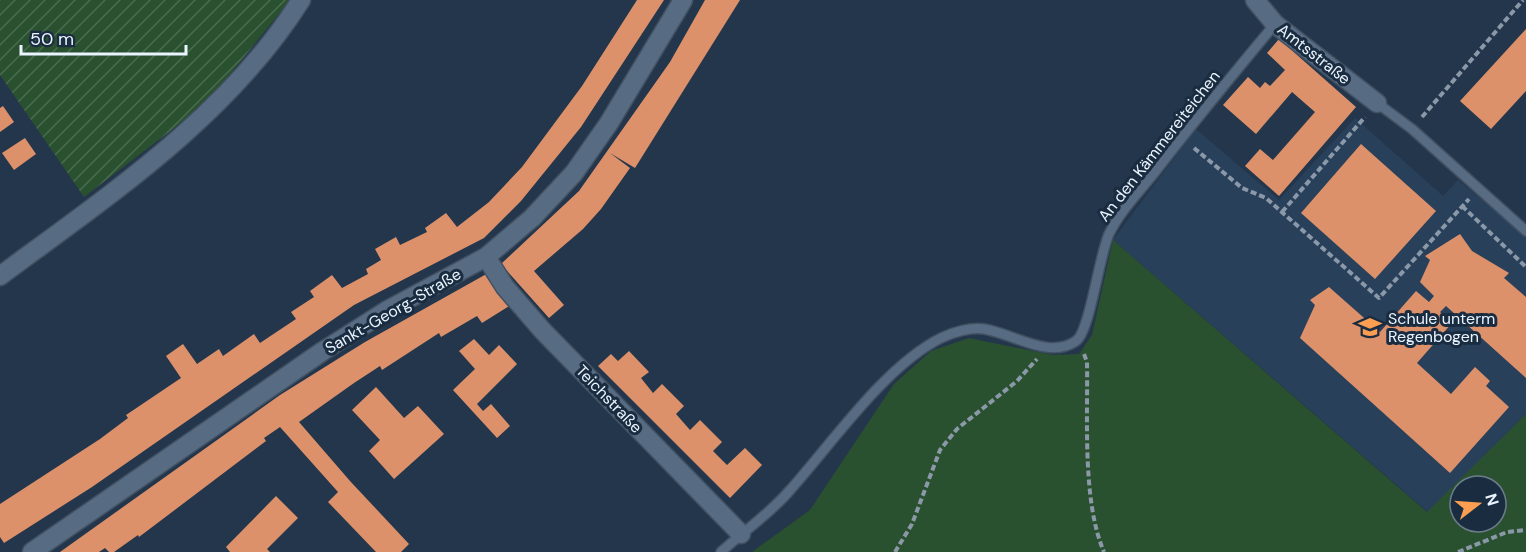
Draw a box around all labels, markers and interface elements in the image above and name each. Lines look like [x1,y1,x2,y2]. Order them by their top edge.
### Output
scale bar [21,18,186,56]
street label: Amtsstraße [1273,19,1355,89]
text: 50 m [30,27,74,51]
street label: An den Kämmereiteichen [1093,66,1225,226]
street label: Sankt-Georg-Straße [321,263,465,359]
place label: Schule unterm Regenbogen [1388,308,1495,347]
school or university icon: Schule unterm Regenbogen [1357,314,1383,340]
street label: Teichstraße [571,360,647,438]
north arrow [1448,474,1508,534]
text: N [1480,491,1504,508]

